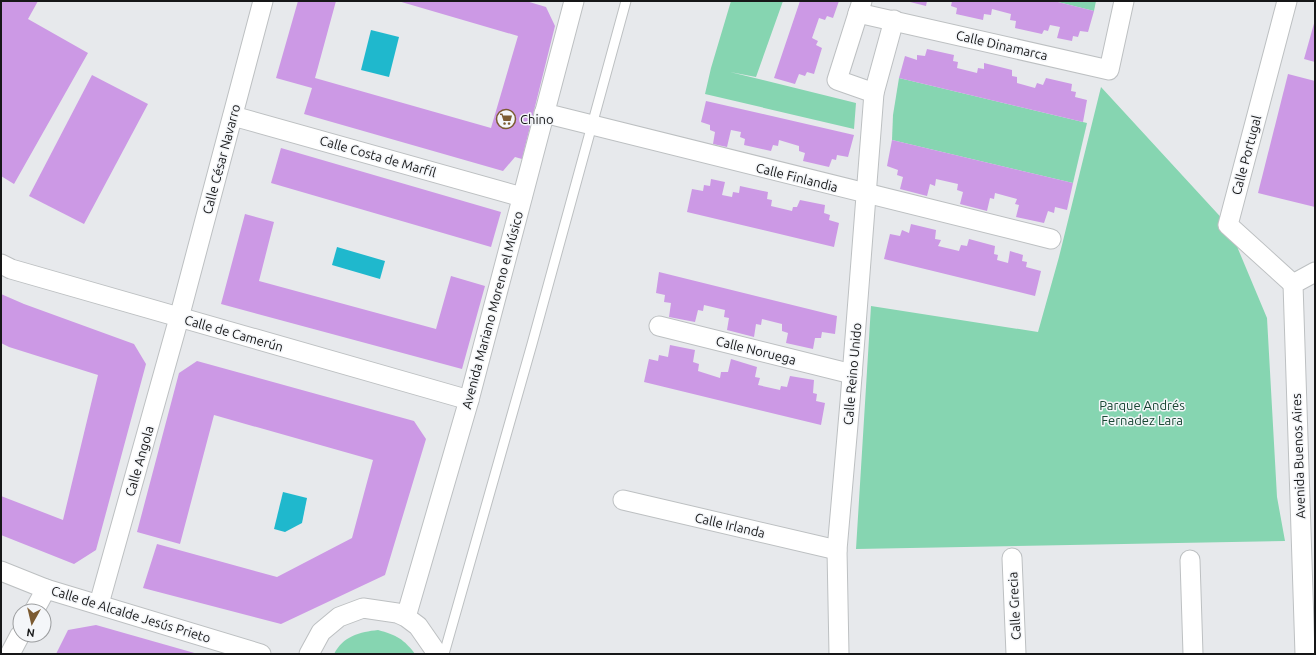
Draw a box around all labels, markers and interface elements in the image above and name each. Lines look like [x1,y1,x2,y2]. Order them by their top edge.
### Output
street label: Calle Dinamarca [955,28,1049,62]
street label: Calle César Navarro [200,102,242,216]
supermarket icon: Chino [495,108,517,130]
place label: Chino [520,112,554,126]
street label: Calle Portugal [1229,113,1264,196]
street label: Calle Costa de Marfíl [318,133,438,179]
street label: Calle Finlandia [755,160,839,194]
street label: Avenida Mariano Moreno el Músico [459,210,525,410]
street label: Calle de Camerún [183,312,285,354]
street label: Calle Reino Unido [841,322,863,426]
street label: Calle Noruega [714,333,798,367]
street label: Avenida Buenos Aires [1289,393,1307,519]
park label: Parque Andrés Fernadez Lara [1099,398,1185,427]
street label: Calle Angola [122,424,156,498]
street label: Calle Irlanda [693,510,767,540]
street label: Calle Grecia [1005,572,1023,640]
street label: Calle de Alcalde Jesús Prieto [50,583,212,645]
north arrow [12,603,52,643]
text: N [26,626,36,639]

